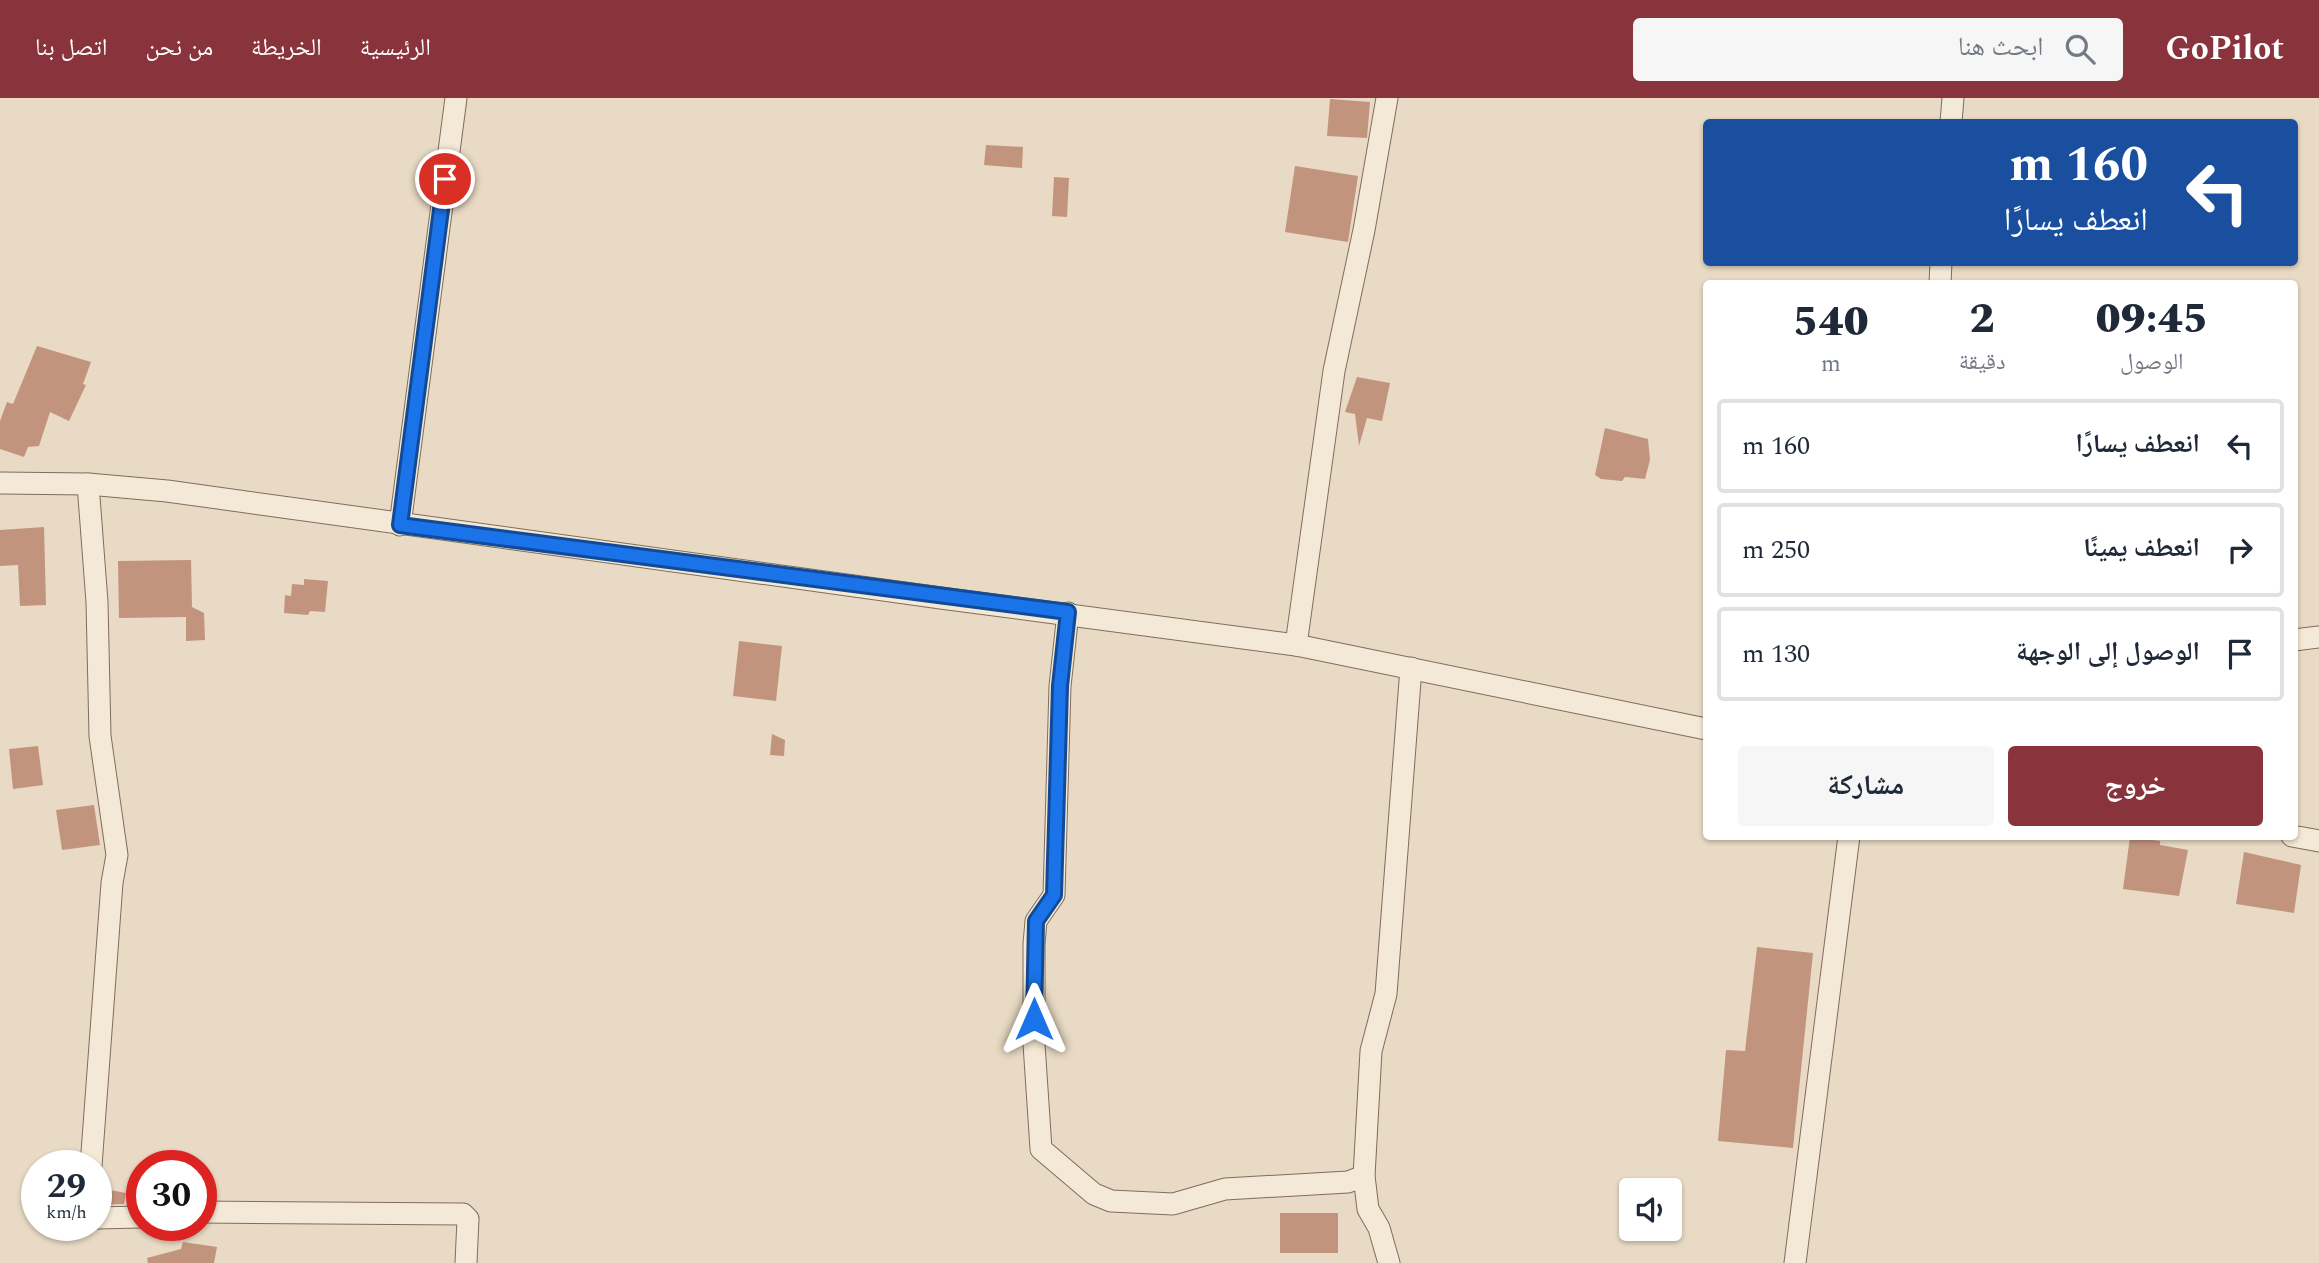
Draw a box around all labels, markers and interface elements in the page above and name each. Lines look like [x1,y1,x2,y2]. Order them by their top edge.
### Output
search box [1633,18,2123,81]
text: GoPilot [2165,24,2284,74]
text: ابحث هنا [1958,27,2043,67]
text: اتصل بنا [35,30,107,66]
text: من نحن [145,30,213,66]
text: الخريطة [251,30,322,66]
text: الرئيسية [360,30,431,66]
icon: search [2061,30,2099,68]
text: 160 m [2009,128,2148,203]
icon: left [2172,147,2263,238]
pin [415,149,475,209]
icon: arrive [426,160,464,198]
text: انعطف يسارًا [2004,196,2148,245]
text: 2 [1969,288,1995,351]
text: 09:45 [2095,288,2208,351]
text: 540 [1793,291,1869,354]
text: دقيقة [1959,345,2005,380]
text: الوصول [2120,345,2184,380]
text: m [1821,347,1841,382]
text: انعطف يسارًا [2076,424,2200,464]
text: 160 m [1742,426,1810,466]
icon: left [2221,427,2259,465]
text: انعطف يمينًا [2083,528,2200,568]
text: 250 m [1742,530,1810,570]
icon: right [2221,531,2259,569]
text: الوصول إلى الوجهة [2016,632,2200,672]
text: 130 m [1742,634,1810,674]
icon: arrive [2221,635,2259,673]
button: مشاركة [1738,746,1994,826]
button: خروج [2008,746,2263,826]
position arrow [997,982,1071,1056]
speed limit sign: 30 [126,1150,217,1241]
text: 29 [47,1160,86,1213]
map controls [1619,1178,1682,1241]
button: sound [1619,1178,1682,1241]
text: km/h [46,1199,87,1226]

